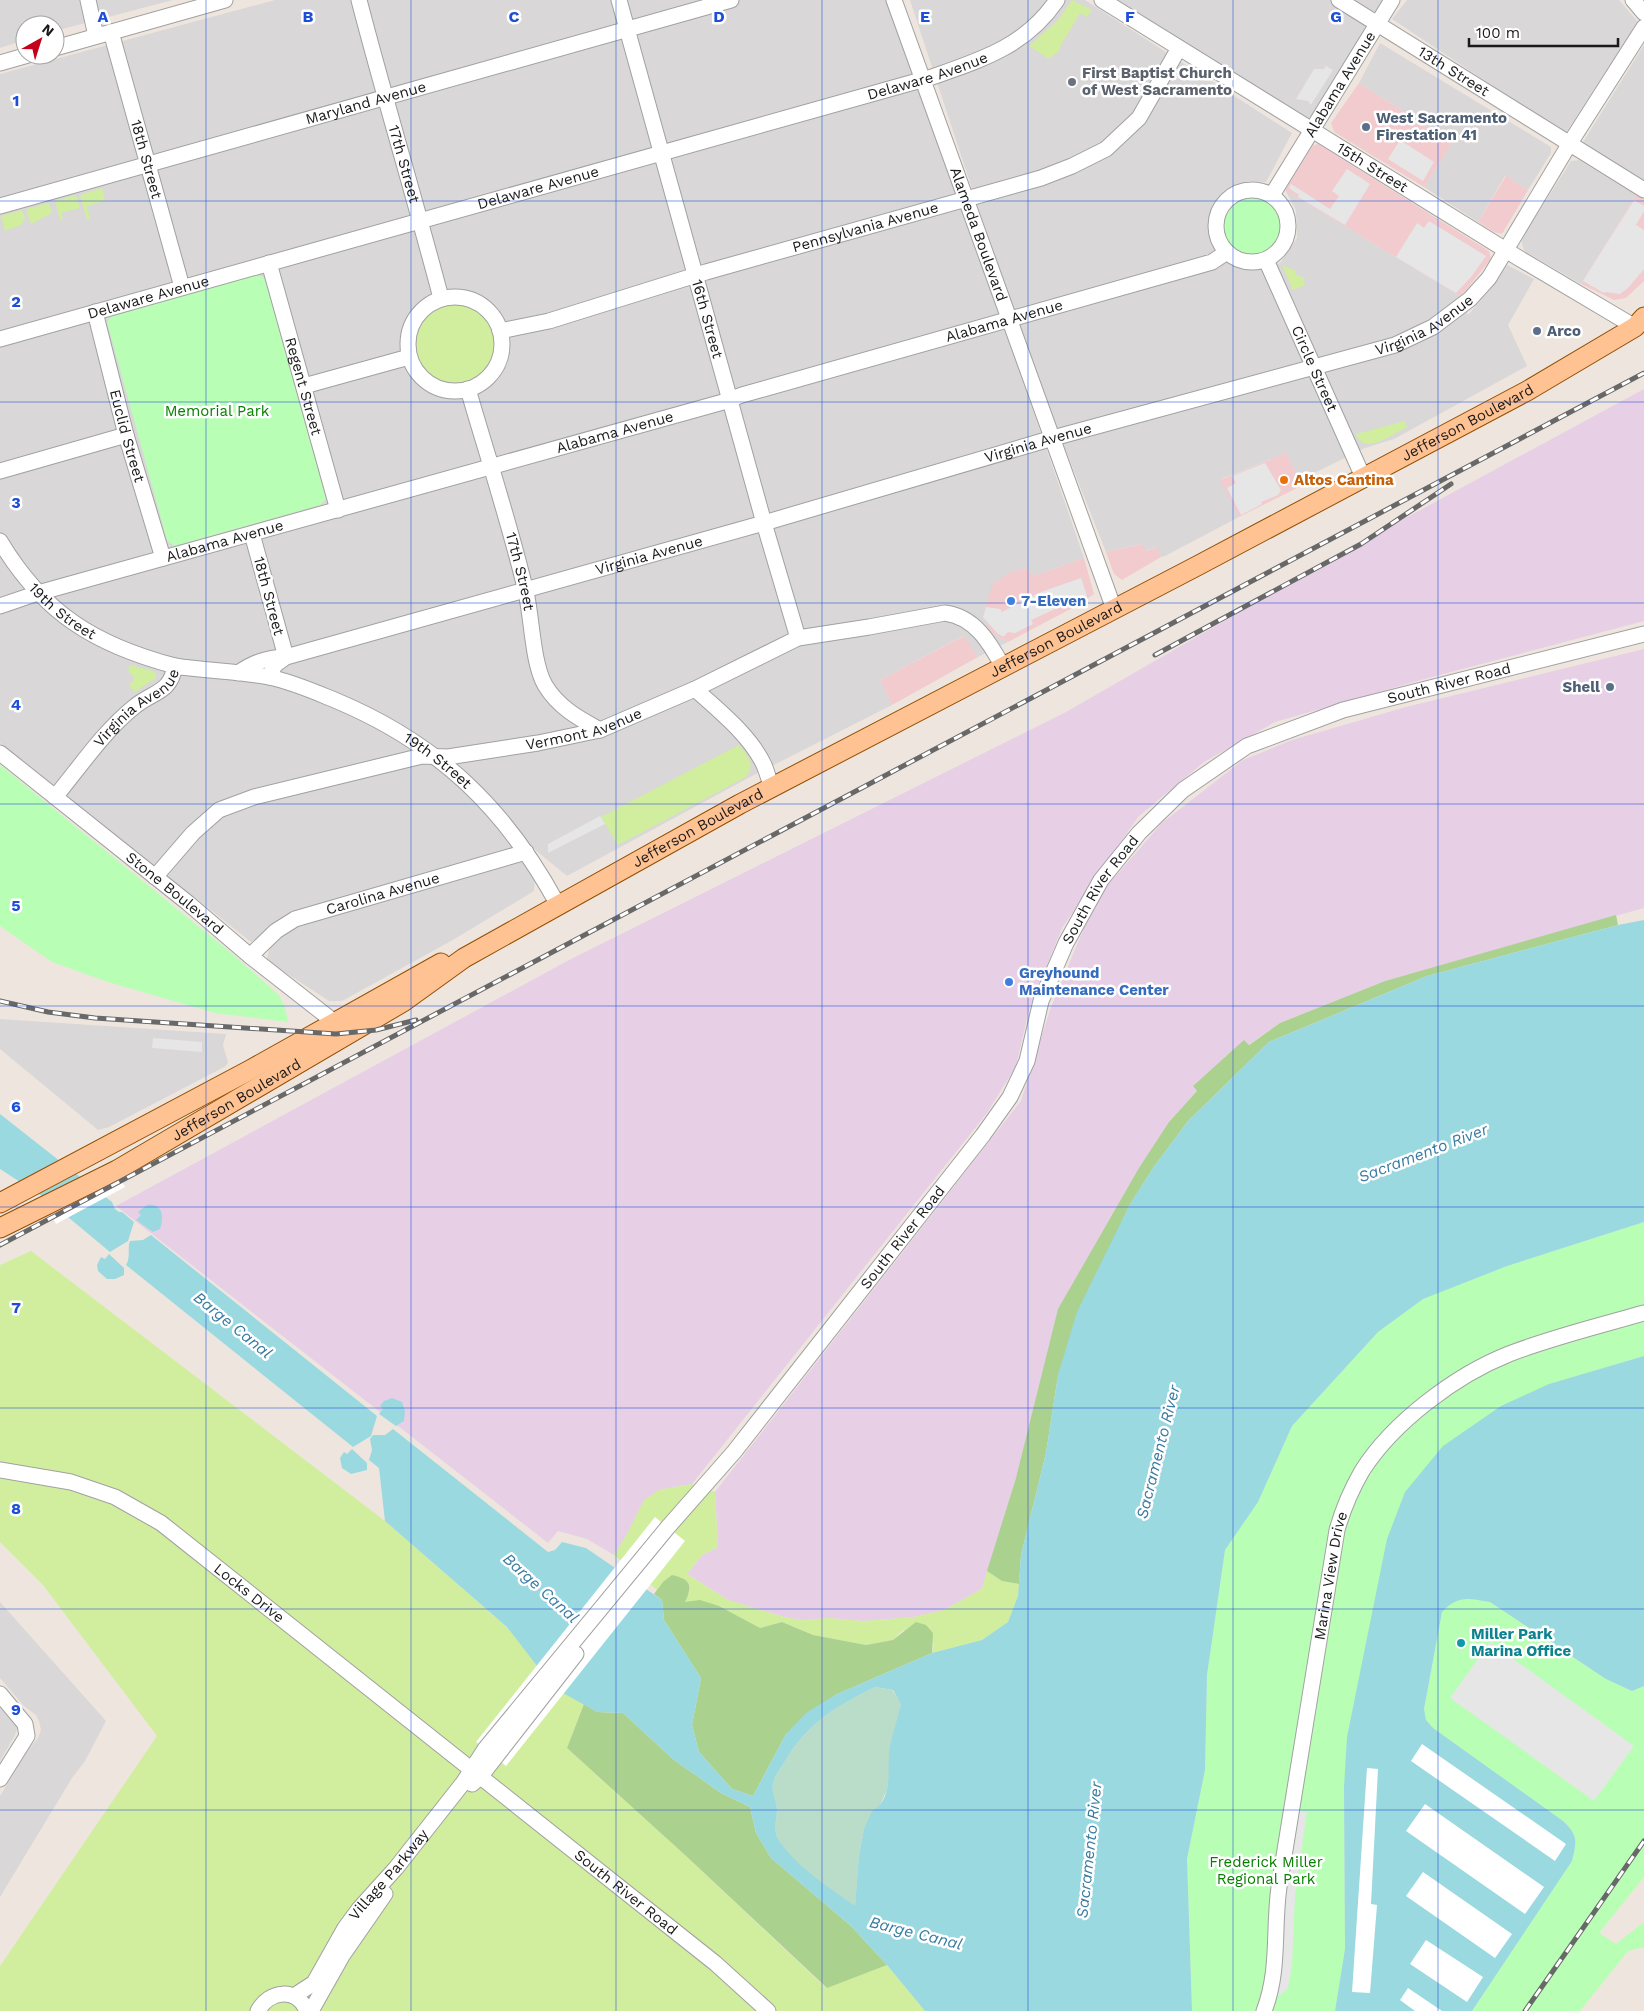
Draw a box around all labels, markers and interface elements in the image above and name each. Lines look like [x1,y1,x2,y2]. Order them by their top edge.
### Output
text: A [98,7,109,26]
text: B [303,7,314,26]
text: C [509,7,520,26]
text: D [713,7,725,26]
text: E [920,7,930,26]
text: F [1125,7,1135,26]
text: G [1330,7,1342,26]
north arrow [15,15,65,65]
scale bar [1469,15,1618,47]
text: N [39,20,57,39]
text: 100 m [1476,24,1520,42]
street label: Alabama Avenue [1301,28,1379,141]
street label: 13th Street [1415,42,1493,101]
street label: Delaware Avenue [865,48,990,104]
place label: First Baptist Church of West Sacramento [1082,64,1232,99]
marker: First Baptist Church of West Sacramento [1066,76,1078,88]
street label: Maryland Avenue [303,77,428,128]
text: 1 [13,91,19,110]
place label: West Sacramento Firestation 41 [1376,109,1507,144]
street label: 18th Street [127,118,166,201]
marker: West Sacramento Firestation 41 [1360,121,1372,133]
street label: 17th Street [385,123,424,206]
street label: 15th Street [1333,139,1412,197]
street label: Delaware Avenue [475,162,601,213]
street label: Alameda Boulevard [946,165,1011,304]
street label: Pennsylvania Avenue [790,198,940,256]
street label: Delaware Avenue [85,272,211,323]
street label: 16th Street [688,278,727,361]
street label: Virginia Avenue [1373,291,1477,359]
text: 2 [11,292,21,311]
street label: Alabama Avenue [944,296,1065,346]
place label: Arco [1547,322,1581,340]
street label: Circle Street [1288,323,1342,415]
marker: Arco [1531,325,1543,337]
street label: Regent Street [281,335,326,438]
street label: Jefferson Boulevard [1398,380,1537,465]
street label: Euclid Street [106,388,149,485]
park label: Memorial Park [165,402,270,420]
street label: Alabama Avenue [554,407,676,457]
street label: Virginia Avenue [982,419,1094,467]
place label: Altos Cantina [1294,471,1394,489]
marker: Altos Cantina [1278,474,1290,486]
text: 3 [11,493,21,512]
street label: Alabama Avenue [164,516,285,566]
street label: 17th Street [502,530,538,613]
street label: Virginia Avenue [593,532,705,579]
street label: 18th Street [250,555,288,638]
street label: 19th Street [25,579,100,644]
place label: 7-Eleven [1021,592,1086,610]
marker: 7-Eleven [1005,595,1017,607]
street label: Jefferson Boulevard [987,597,1125,681]
street label: South River Road [1385,659,1513,707]
street label: Virginia Avenue [90,667,183,751]
place label: Shell [1563,678,1600,696]
marker: Shell [1604,681,1616,693]
text: 4 [11,695,21,714]
street label: Vermont Avenue [524,704,644,754]
street label: 19th Street [401,729,476,793]
street label: Jefferson Boulevard [629,785,766,871]
street label: South River Road [1058,832,1142,947]
street label: Stone Boulevard [122,848,227,938]
street label: Carolina Avenue [324,869,442,919]
text: 5 [11,896,21,915]
place label: Greyhound Maintenance Center [1019,964,1169,999]
marker: Greyhound Maintenance Center [1003,976,1015,988]
street label: Jefferson Boulevard [168,1055,304,1145]
text: 6 [11,1097,21,1116]
water label: Sacramento River [1356,1119,1491,1186]
street label: South River Road [856,1182,949,1293]
water label: Barge Canal [190,1288,276,1362]
text: 7 [11,1298,21,1317]
water label: Sacramento River [1132,1382,1184,1521]
text: 8 [11,1499,21,1518]
street label: Marina View Drive [1310,1509,1351,1641]
water label: Barge Canal [499,1549,583,1627]
street label: Locks Drive [210,1560,288,1627]
place label: Miller Park Marina Office [1471,1625,1571,1660]
marker: Miller Park Marina Office [1455,1637,1467,1649]
text: 9 [11,1700,21,1719]
water label: Sacramento River [1072,1780,1106,1919]
street label: Village Parkway [345,1825,432,1924]
street label: South River Road [571,1846,681,1939]
park label: Frederick Miller Regional Park [1209,1853,1323,1888]
water label: Barge Canal [868,1912,965,1954]

